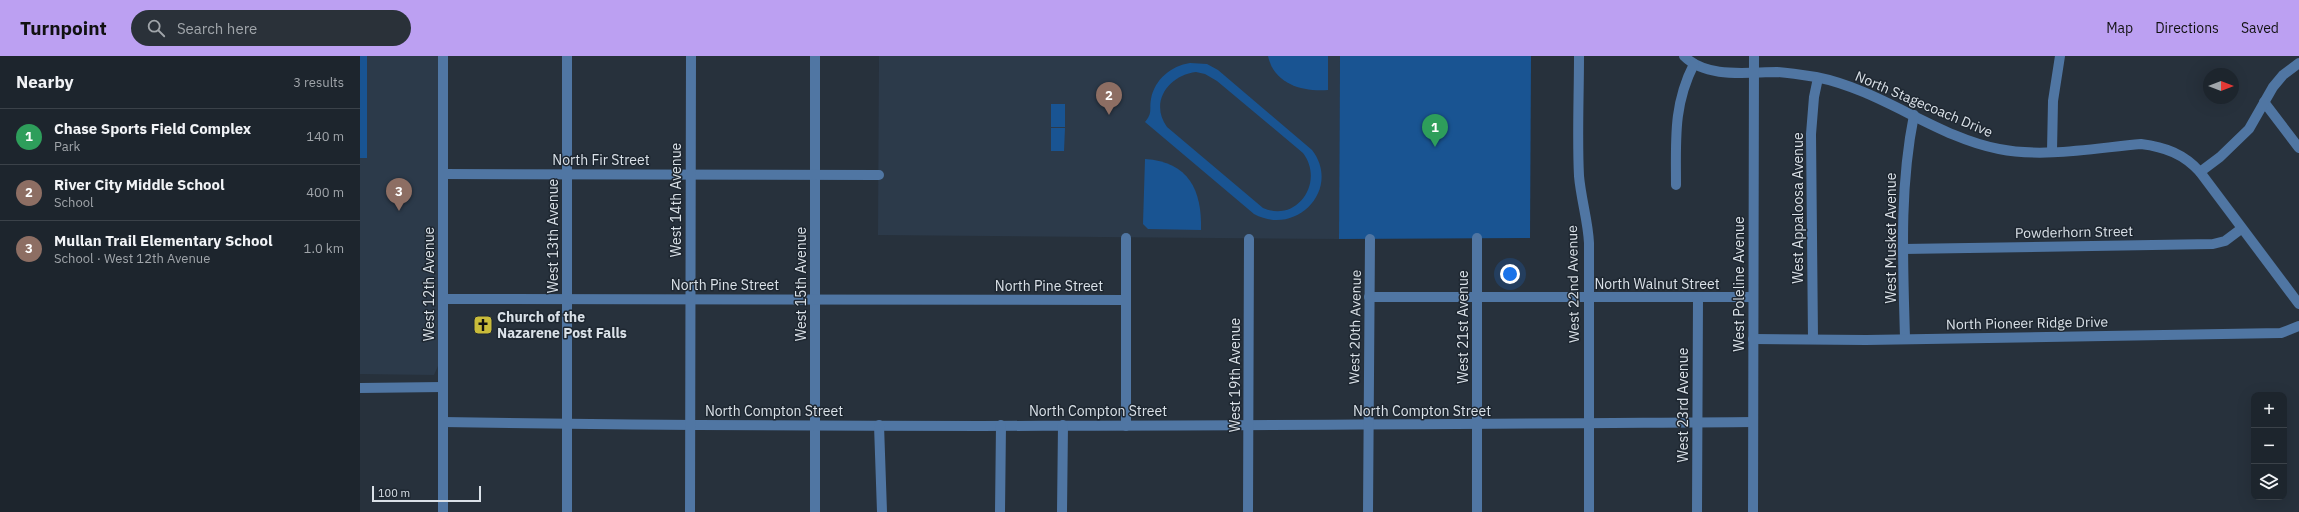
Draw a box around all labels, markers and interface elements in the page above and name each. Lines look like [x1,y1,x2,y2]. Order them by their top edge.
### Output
search box [131,10,411,46]
text: Turnpoint [20,16,107,40]
icon: search [145,17,167,39]
text: Search here [177,19,257,38]
text: Map [2106,19,2133,37]
text: Directions [2155,19,2219,37]
text: Saved [2241,19,2279,37]
street label: North Stagecoach Drive [1853,67,1996,141]
north arrow [2203,68,2239,104]
text: Nearby [16,71,74,93]
text: 3 results [293,74,344,91]
pin: 2 [1096,82,1122,115]
pin: 1 [1422,114,1448,147]
text: Chase Sports Field Complex [54,119,251,138]
text: 1 [25,128,33,145]
text: 140 m [306,128,344,145]
street label: West Appaloosa Avenue [1789,132,1807,284]
text: Park [54,138,80,155]
street label: West 14th Avenue [667,142,685,257]
street label: North Fir Street [552,151,650,169]
street label: West Musket Avenue [1882,172,1900,303]
text: River City Middle School [54,175,225,194]
pin: 3 [386,178,412,211]
street label: West 13th Avenue [544,178,562,293]
text: 2 [25,184,33,201]
text: 400 m [306,184,344,201]
text: School [54,194,94,211]
street label: West Poleline Avenue [1730,216,1748,352]
street label: Powderhorn Street [2015,222,2133,242]
street label: West 22nd Avenue [1563,225,1583,343]
street label: West 12th Avenue [420,226,438,341]
street label: West 15th Avenue [792,226,810,341]
text: Mullan Trail Elementary School [54,231,272,250]
text: 3 [25,240,33,257]
text: 1.0 km [304,240,344,257]
text: School · West 12th Avenue [54,250,210,267]
your location [1500,264,1520,284]
street label: West 20th Avenue [1345,269,1365,384]
street label: West 21st Avenue [1454,270,1472,384]
street label: North Walnut Street [1594,275,1720,293]
street label: North Pine Street [671,276,779,294]
street label: North Pine Street [995,277,1103,295]
place label: Church of the Nazarene Post Falls [497,308,627,342]
street label: North Pioneer Ridge Drive [1946,313,2108,333]
church icon: Church of the Nazarene Post Falls [472,314,494,336]
street label: West 19th Avenue [1226,317,1244,432]
street label: West 23rd Avenue [1674,347,1692,462]
map controls [2251,392,2287,500]
button: + [2251,392,2287,428]
street label: North Compton Street [705,402,843,420]
street label: North Compton Street [1029,402,1167,420]
street label: North Compton Street [1353,402,1491,420]
button: − [2251,428,2287,464]
button: layers [2251,464,2287,500]
scale bar [372,484,481,503]
text: 100 m [378,486,410,500]

